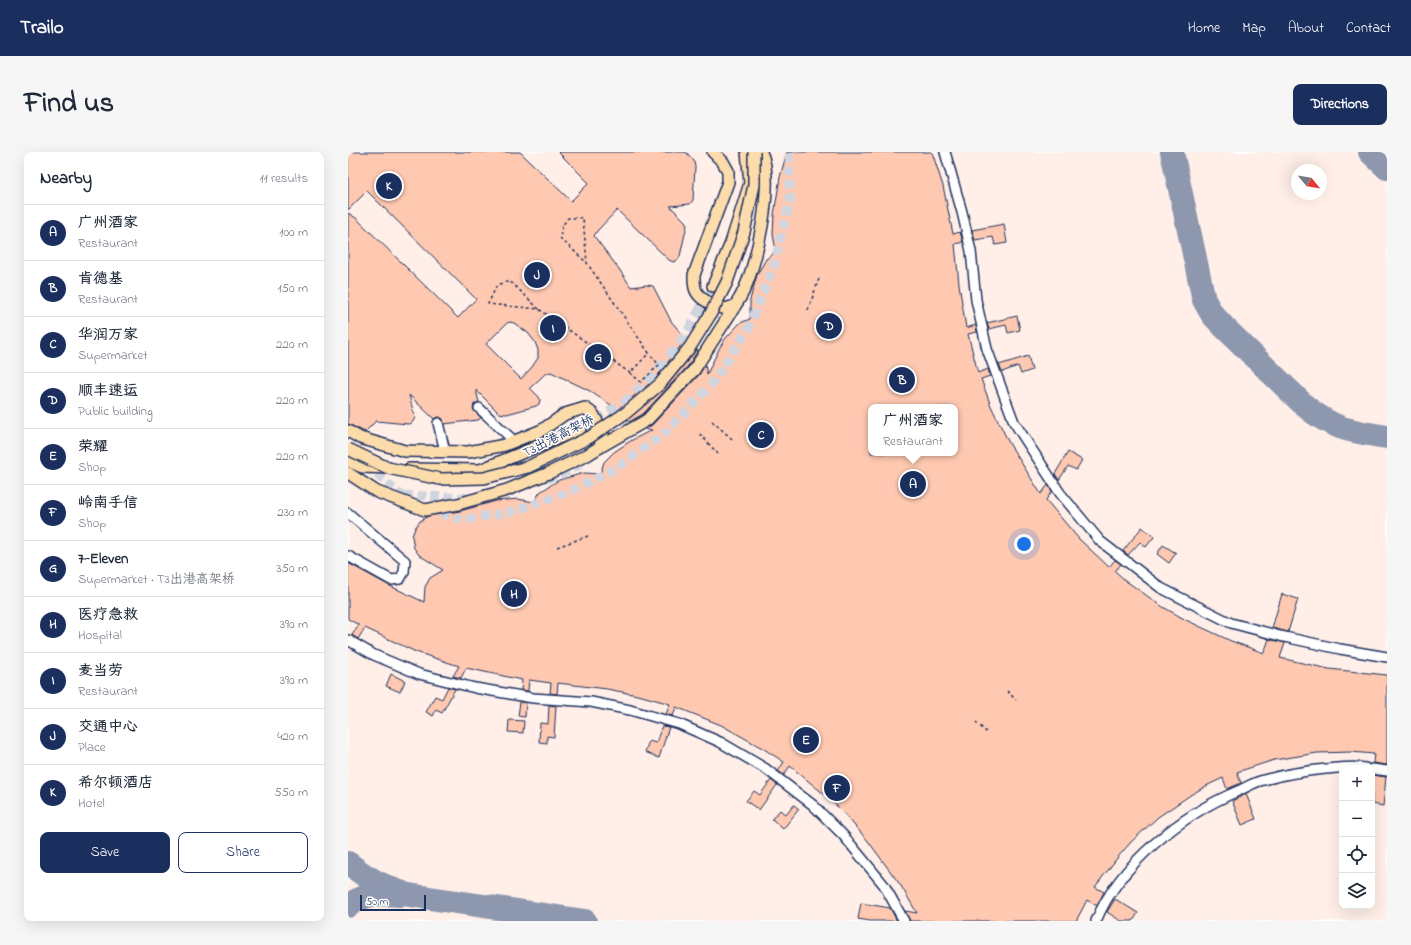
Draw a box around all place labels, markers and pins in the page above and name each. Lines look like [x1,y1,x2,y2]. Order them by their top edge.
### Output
pin: K [376,171,402,201]
pin: J [524,260,550,290]
pin: D [816,311,842,341]
pin: I [540,313,566,343]
pin: G [585,342,611,372]
pin: B [889,365,915,395]
pin: C [748,420,774,450]
pin: A [900,469,926,499]
pin: H [501,579,527,609]
pin: E [793,725,819,755]
pin: F [824,773,850,803]

